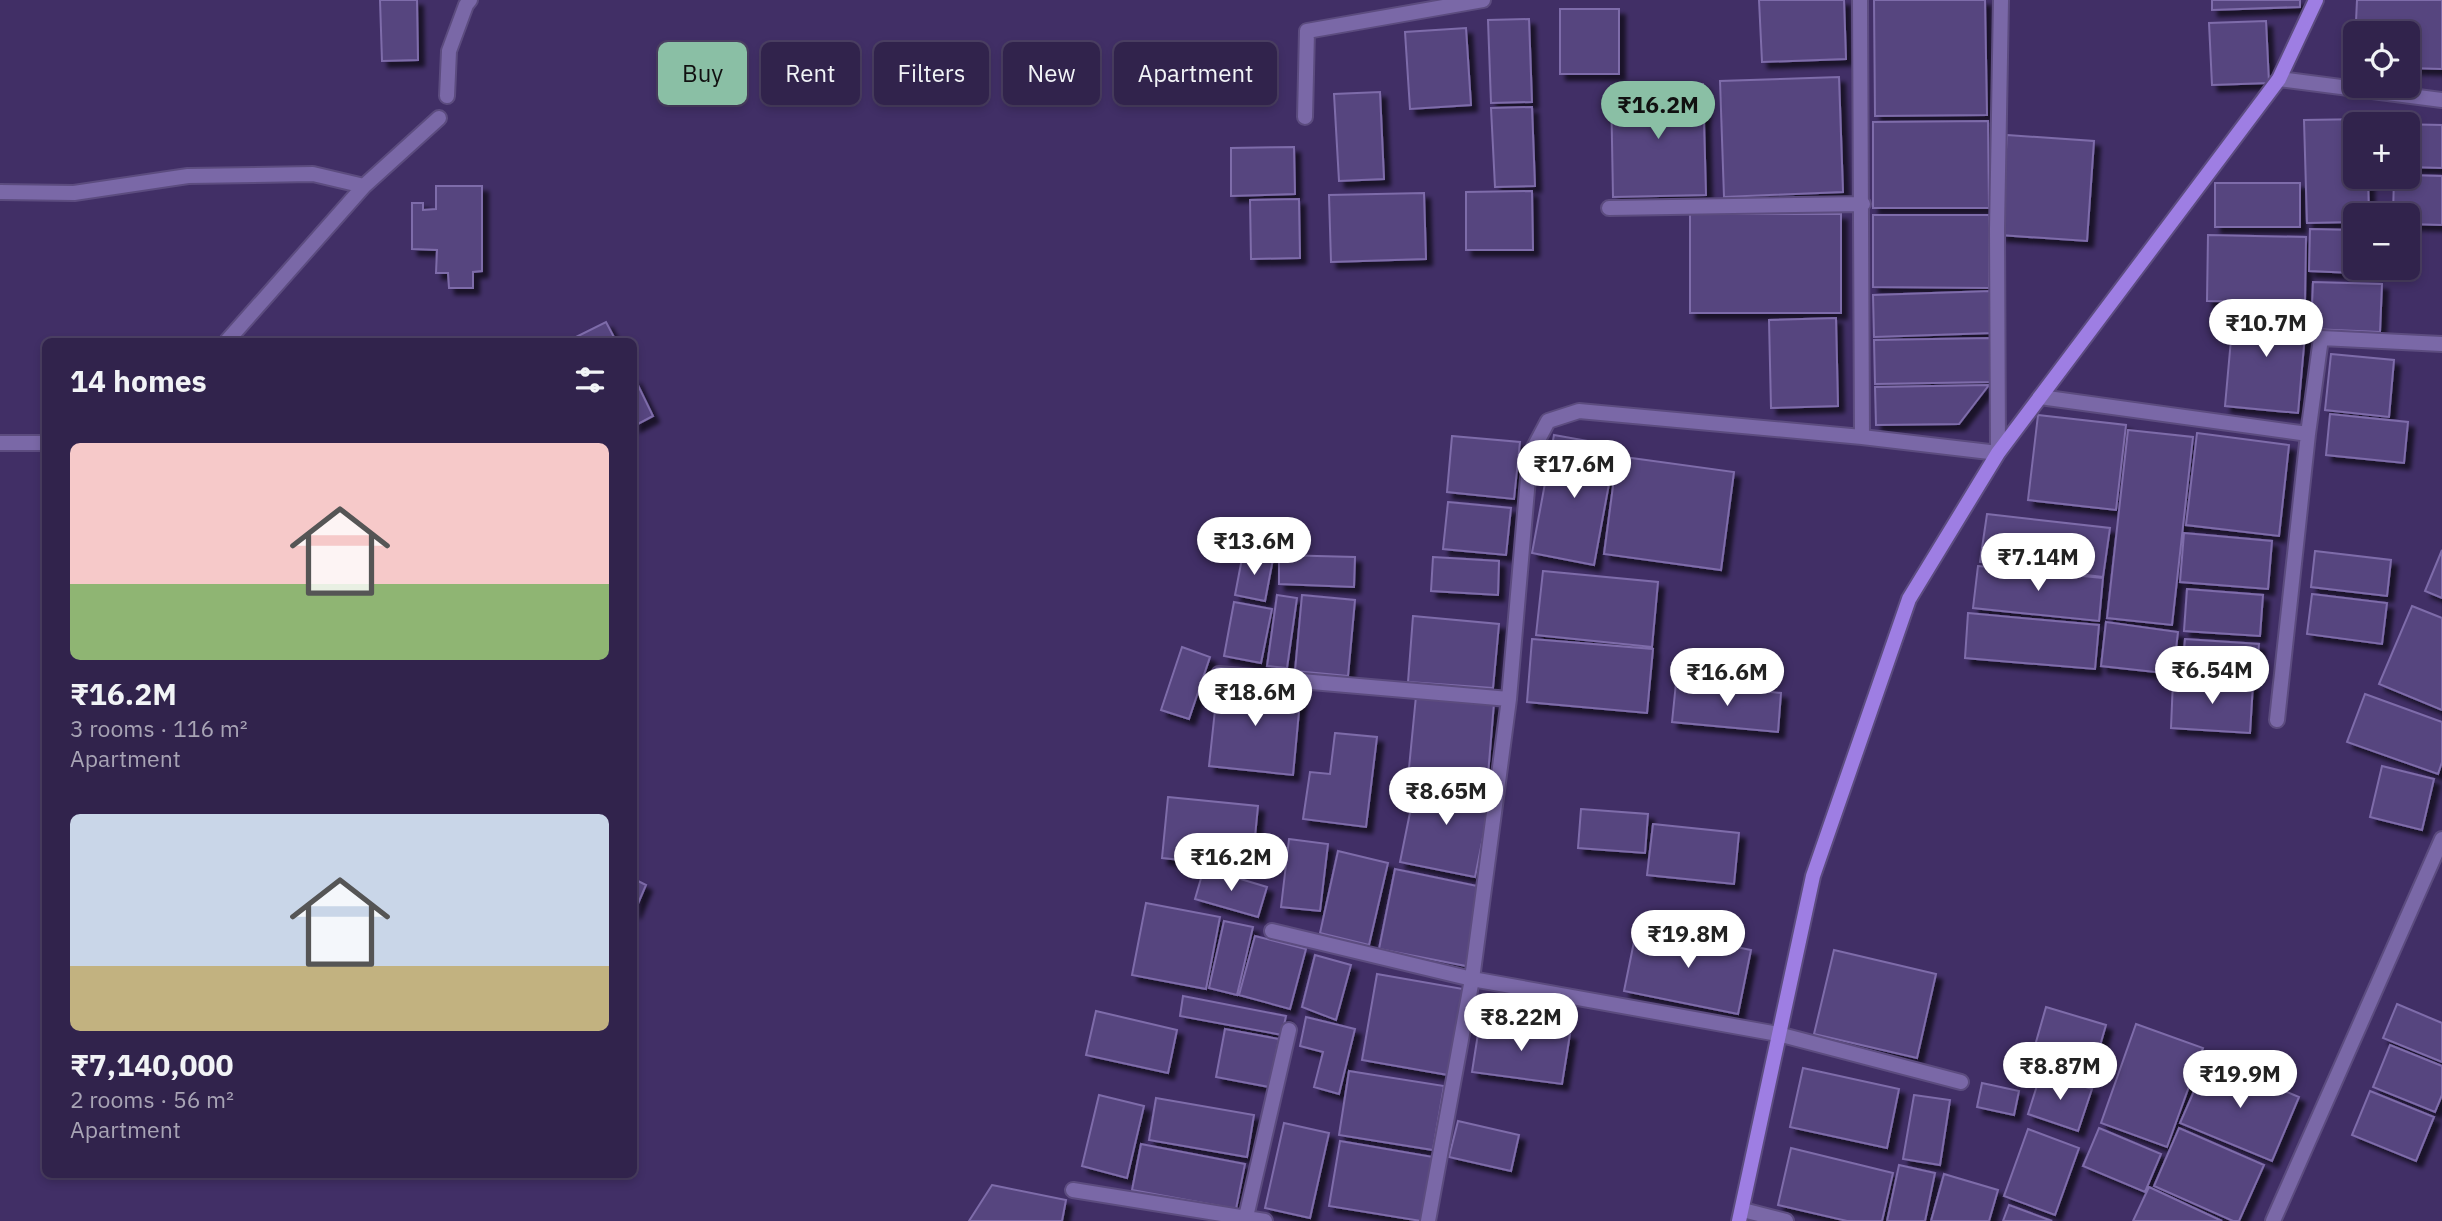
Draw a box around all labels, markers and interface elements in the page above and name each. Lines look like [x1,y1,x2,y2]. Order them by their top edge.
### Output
map controls [2343,21,2420,280]
button: locate [2343,21,2420,98]
chip: Buy [658,42,747,105]
chip: Rent [761,42,860,105]
chip: Filters [874,42,989,105]
chip: New [1003,42,1100,105]
chip: Apartment [1114,42,1277,105]
pin: ₹16.2M [1601,82,1715,141]
text: ₹16.2M [1617,89,1699,119]
button: + [2343,112,2420,189]
button: − [2343,203,2420,280]
pin: ₹10.7M [2209,300,2323,359]
text: ₹10.7M [2225,307,2307,337]
text: 14 homes [70,361,207,400]
icon: filters [571,361,609,399]
pin: ₹17.6M [1517,440,1631,500]
text: ₹17.6M [1533,448,1615,478]
icon: home [277,488,403,614]
pin: ₹13.6M [1197,518,1311,577]
text: ₹13.6M [1213,525,1295,555]
pin: ₹7.14M [1981,534,2095,593]
text: ₹7.14M [1997,541,2079,571]
pin: ₹6.54M [2155,646,2269,706]
pin: ₹16.6M [1670,648,1784,708]
text: ₹6.54M [2171,654,2253,684]
text: ₹16.6M [1686,656,1768,686]
pin: ₹18.6M [1198,668,1312,728]
text: ₹16.2M [70,674,177,713]
text: ₹18.6M [1214,676,1296,706]
text: 3 rooms · 116 m² [70,713,248,743]
text: Apartment [70,743,181,773]
pin: ₹8.65M [1389,768,1503,827]
text: ₹8.65M [1405,775,1487,805]
pin: ₹16.2M [1174,834,1288,893]
text: ₹16.2M [1190,841,1272,871]
icon: home [277,859,403,985]
pin: ₹19.8M [1631,911,1745,970]
text: ₹19.8M [1647,918,1729,948]
pin: ₹8.22M [1464,993,1578,1053]
text: ₹8.22M [1480,1001,1562,1031]
pin: ₹8.87M [2003,1042,2117,1102]
text: ₹7,140,000 [70,1045,233,1084]
text: ₹8.87M [2019,1050,2101,1080]
pin: ₹19.9M [2183,1050,2297,1110]
text: ₹19.9M [2199,1058,2281,1088]
text: 2 rooms · 56 m² [70,1084,234,1114]
text: Apartment [70,1114,181,1144]

